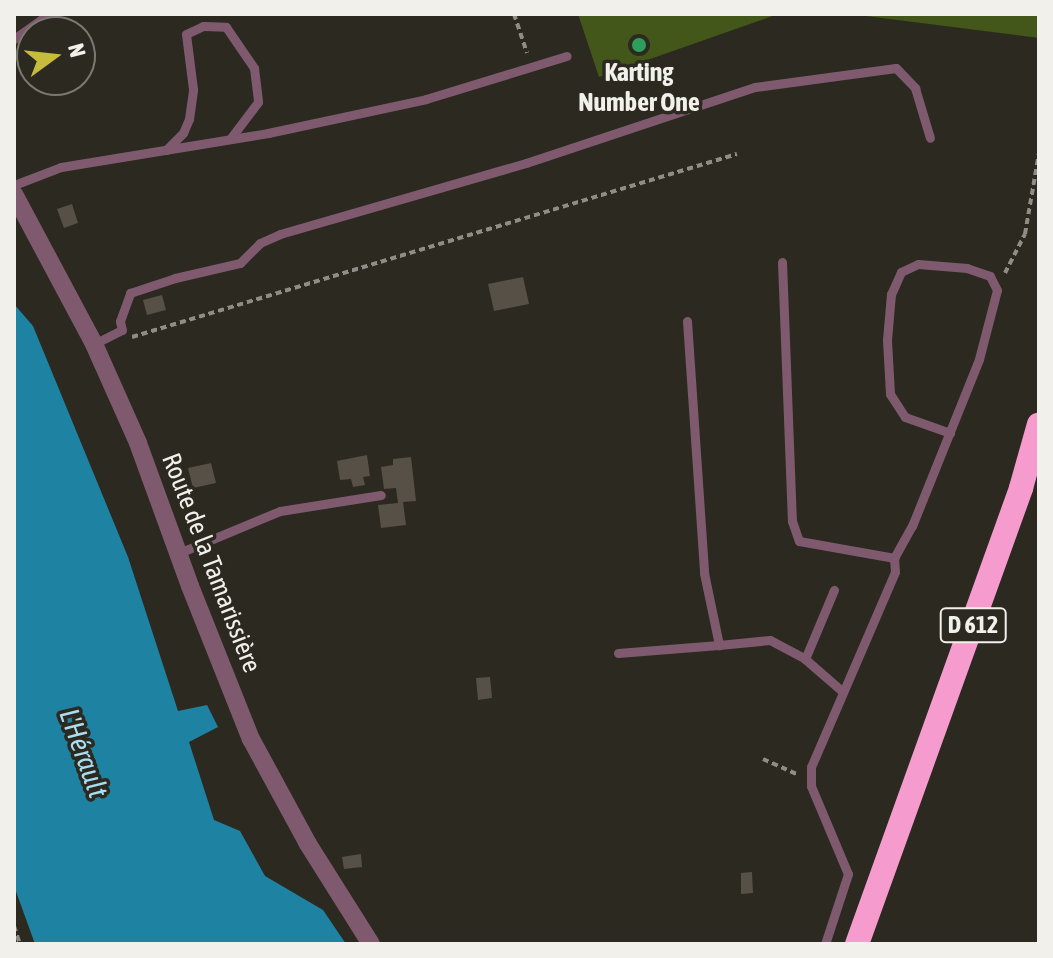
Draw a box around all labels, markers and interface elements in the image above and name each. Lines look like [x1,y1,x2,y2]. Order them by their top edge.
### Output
north arrow [16,16,96,96]
marker: Karting Number One [630,36,648,54]
text: N [63,41,91,60]
place label: Karting Number One [578,57,700,118]
street label: Route de la Tamarissière [155,449,267,677]
road number: D 612 [939,605,1007,645]
water label: L'Hérault [52,704,116,802]

